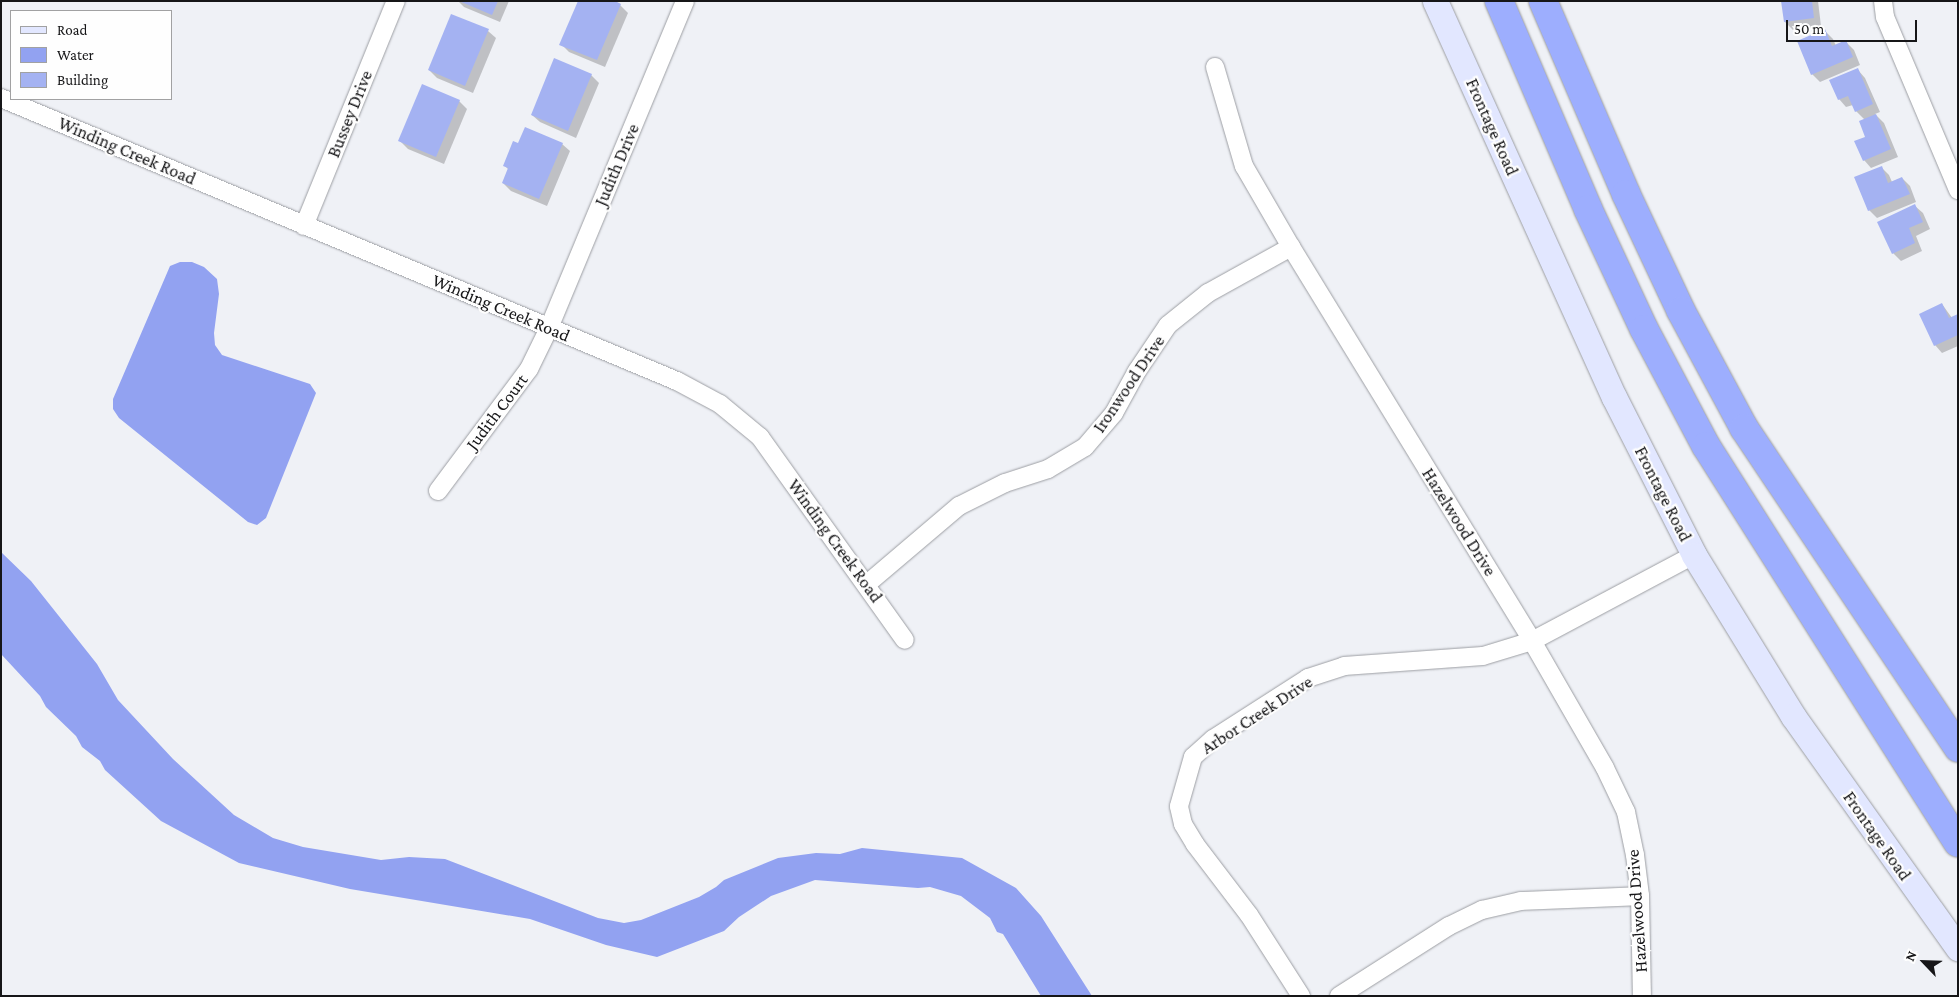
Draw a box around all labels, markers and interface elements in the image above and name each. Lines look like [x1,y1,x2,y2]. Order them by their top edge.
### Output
legend [10,10,172,100]
scale bar [1789,10,1920,42]
text: 50 m [1794,21,1824,37]
text: Road [57,22,87,38]
text: Water [57,47,94,63]
street label: Bussey Drive [323,67,377,161]
text: Building [57,72,108,88]
street label: Frontage Road [1461,75,1523,179]
street label: Winding Creek Road [55,112,199,190]
street label: Judith Drive [590,121,644,209]
street label: Winding Creek Road [429,269,573,347]
street label: Ironwood Drive [1088,331,1170,437]
street label: Judith Court [461,370,533,454]
street label: Frontage Road [1630,443,1696,545]
street label: Hazelwood Drive [1417,464,1501,580]
street label: Winding Creek Road [783,475,887,607]
street label: Arbor Creek Drive [1197,671,1317,759]
street label: Frontage Road [1838,787,1916,885]
street label: Hazelwood Drive [1622,849,1652,973]
north arrow [1899,937,1949,987]
text: N [1901,948,1920,964]

